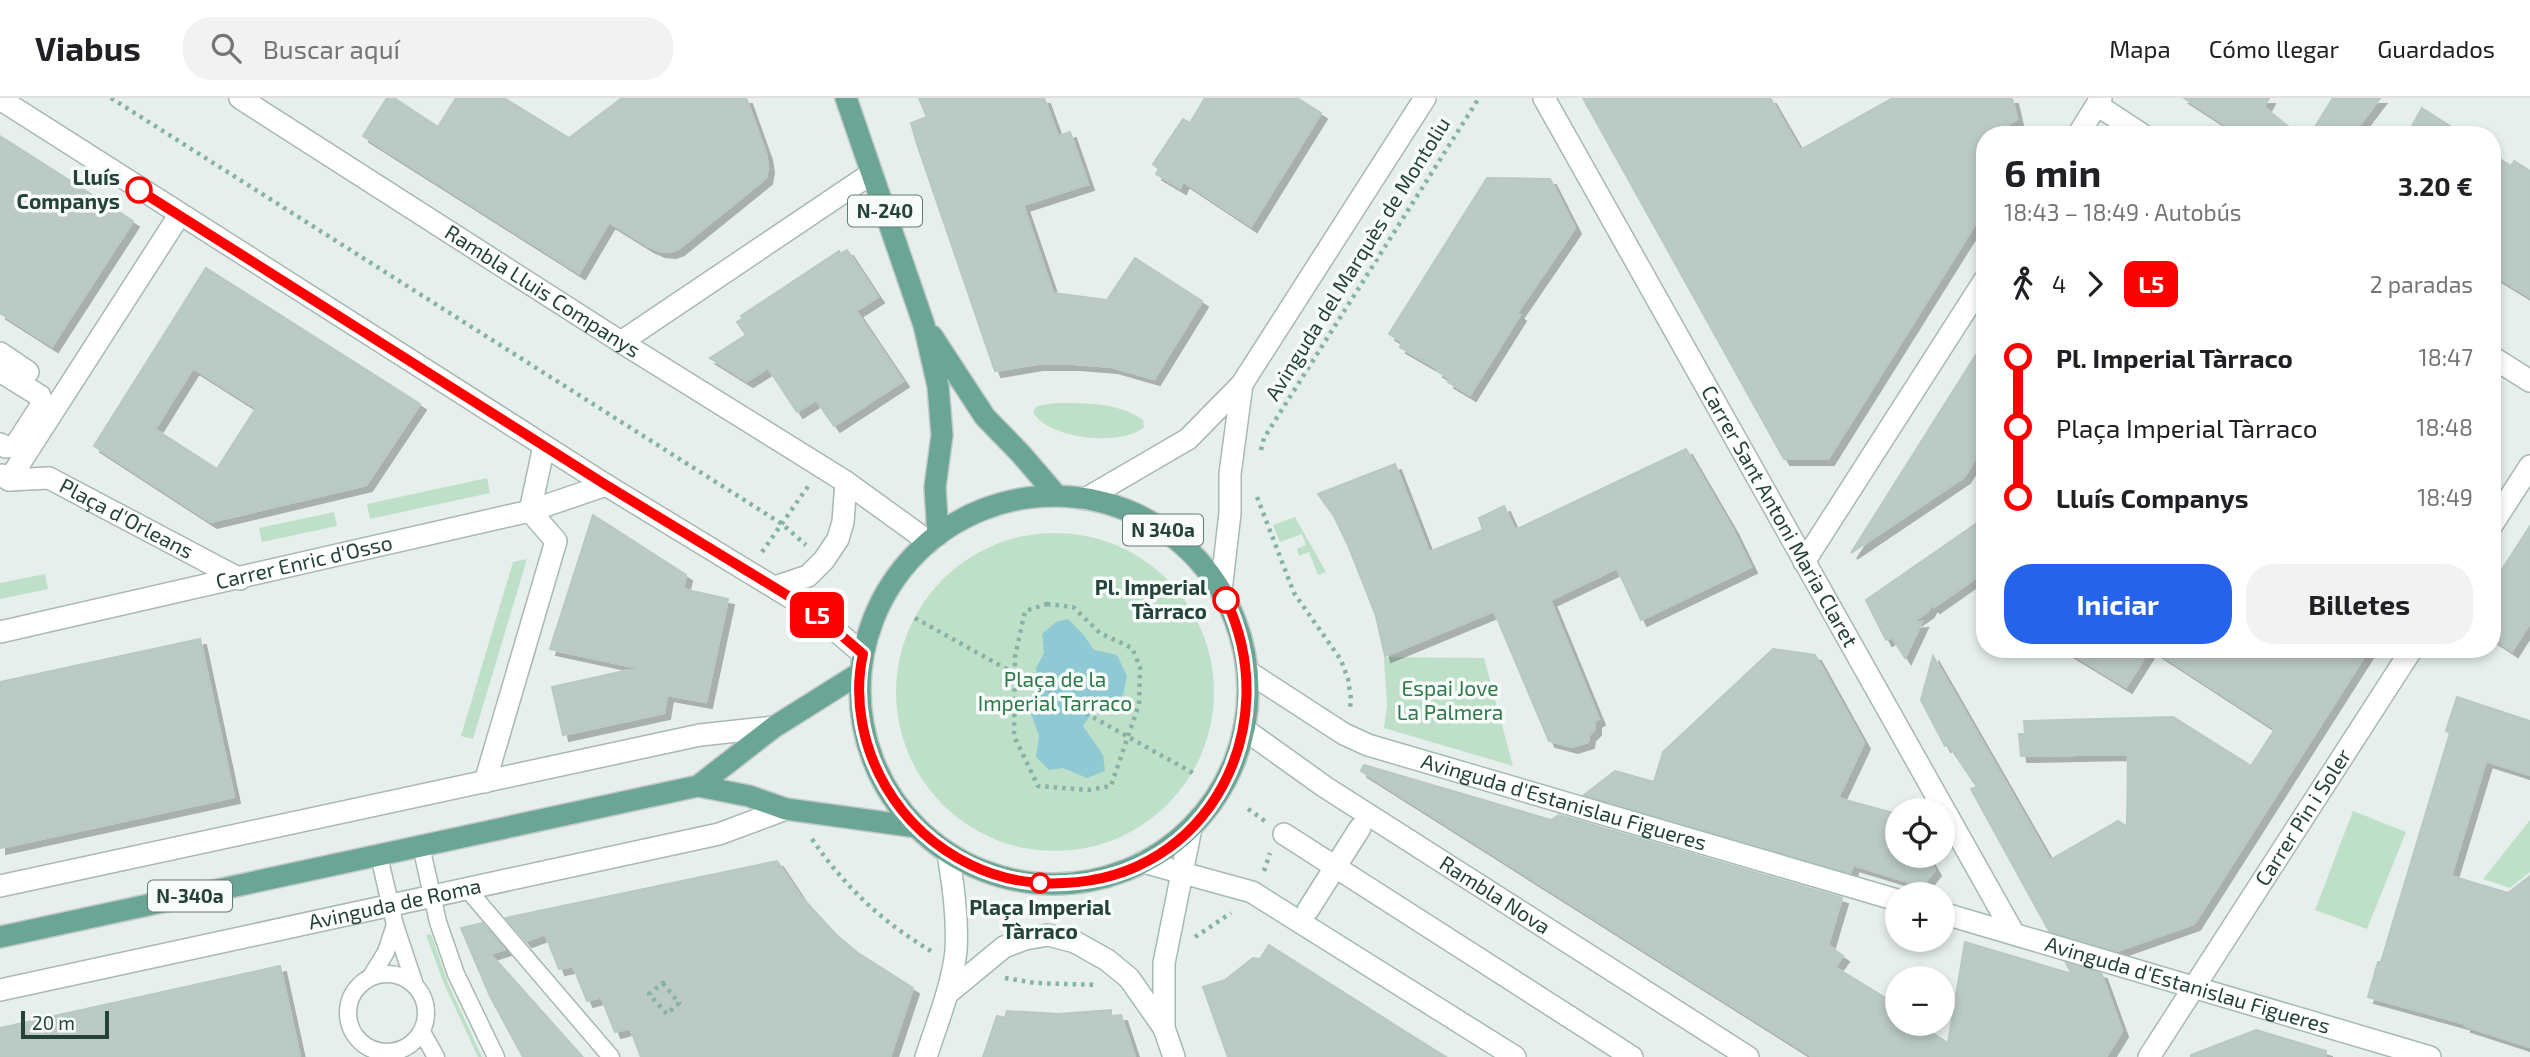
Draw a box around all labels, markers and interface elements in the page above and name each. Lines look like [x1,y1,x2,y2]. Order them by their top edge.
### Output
search box [183,17,673,80]
text: Viabus [35,28,141,68]
icon: search [207,29,245,67]
text: Buscar aquí [263,33,400,64]
text: Mapa [2109,34,2171,63]
text: Cómo llegar [2209,34,2339,63]
text: Guardados [2377,34,2495,63]
street label: Avinguda del Marquès de Montoliu [1259,112,1455,405]
text: 6 min [2004,149,2101,195]
place label: Lluís Companys [17,164,120,214]
text: 3.20 € [2398,170,2473,201]
marker: Lluís Companys [126,177,152,203]
road number: N-240 [848,195,922,226]
text: 18:43 – 18:49 · Autobús [2004,198,2241,226]
street label: Rambla Lluis Companys [441,219,645,362]
icon: walk [2004,265,2042,303]
icon: forward [2076,265,2114,303]
text: L5 [2138,269,2164,298]
text: 4 [2052,270,2066,298]
text: 2 paradas [2370,270,2473,298]
text: Pl. Imperial Tàrraco [2056,342,2293,373]
text: 18:47 [2419,343,2473,371]
street label: Carrer Sant Antoni Maria Claret [1697,380,1864,651]
text: Plaça Imperial Tàrraco [2056,412,2318,443]
text: 18:48 [2416,413,2473,441]
street label: Plaça d'Orleans [56,472,198,563]
text: Lluís Companys [2056,482,2249,513]
text: 18:49 [2417,483,2473,511]
road number: N 340a [1123,514,1203,546]
street label: Carrer Enric d'Osso [213,529,395,593]
button: Iniciar [2004,564,2232,644]
button: Billetes [2246,564,2473,644]
place label: Pl. Imperial Tàrraco [1095,574,1207,623]
marker: Pl. Imperial Tàrraco [1213,587,1239,613]
line badge: L5 [786,592,848,638]
text: L5 [804,600,830,629]
park label: Plaça de la Imperial Tarraco [978,666,1132,715]
park label: Espai Jove La Palmera [1397,675,1503,724]
street label: Carrer Pin i Soler [2249,743,2356,890]
street label: Avinguda d'Estanislau Figueres [1419,747,1710,854]
map controls [1885,798,1955,1036]
button: locate [1885,798,1955,868]
street label: Rambla Nova [1435,849,1556,939]
street label: Avinguda de Roma [306,872,483,934]
marker: Plaça Imperial Tàrraco [1030,873,1050,893]
road number: N-340a [148,880,232,912]
button: + [1885,882,1955,952]
place label: Plaça Imperial Tàrraco [969,894,1111,943]
street label: Avinguda d'Estanislau Figueres [2043,930,2333,1038]
button: − [1885,966,1955,1036]
scale bar [21,1008,108,1040]
text: 20 m [32,1011,75,1034]

